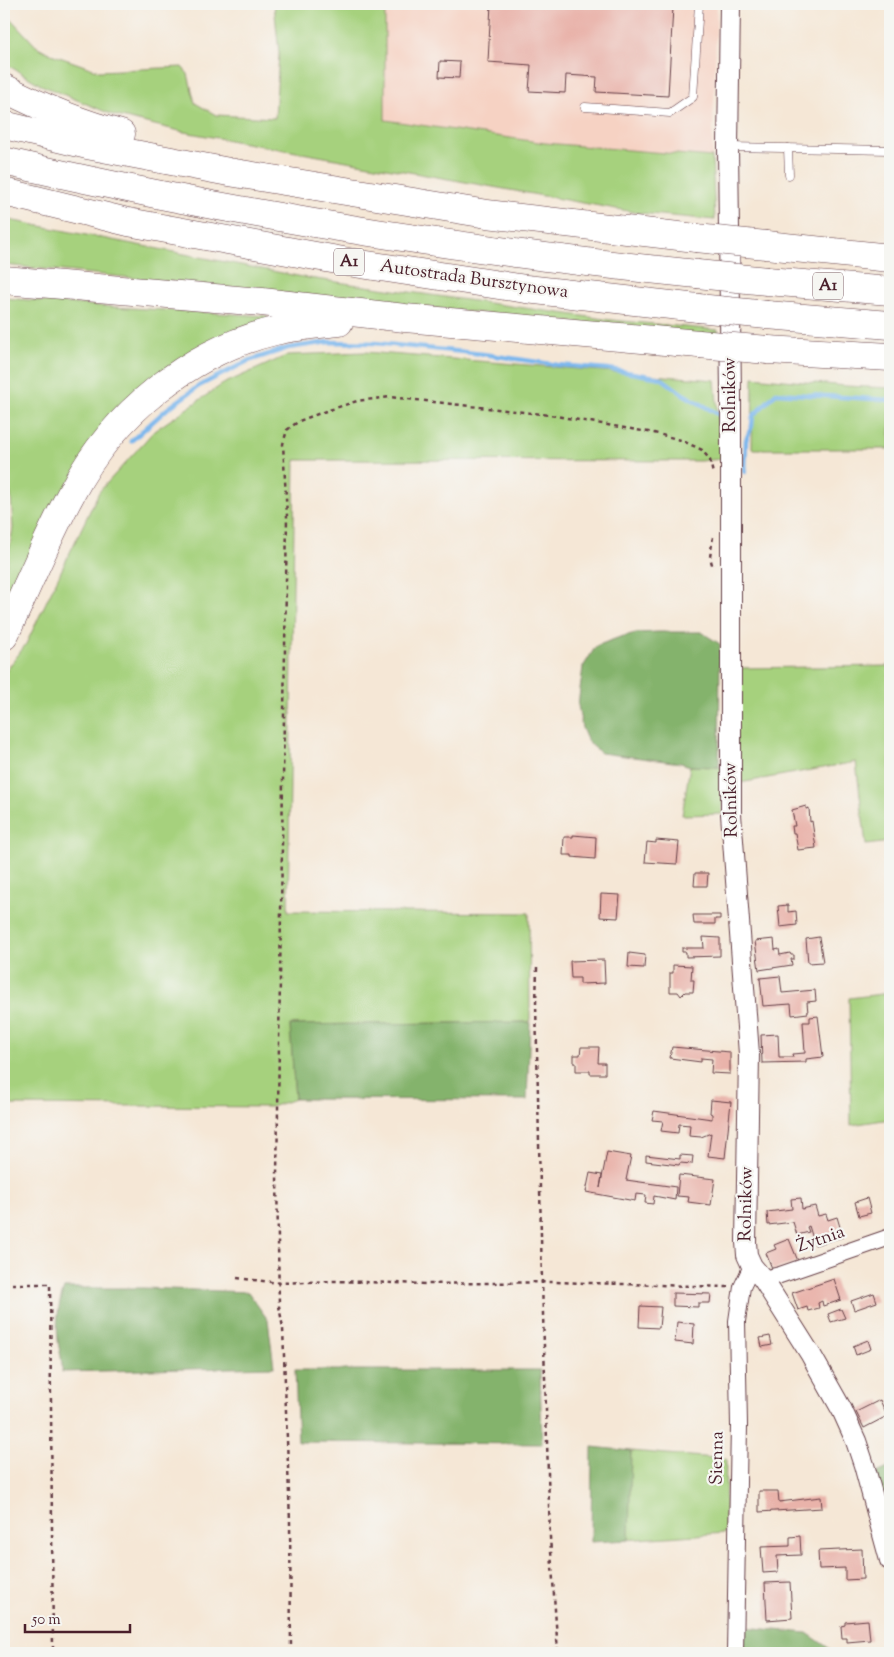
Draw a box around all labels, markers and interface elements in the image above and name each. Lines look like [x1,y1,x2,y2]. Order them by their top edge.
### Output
road number: A1 [334,248,364,276]
street label: Autostrada Bursztynowa [378,254,570,306]
road number: A1 [813,272,843,300]
street label: Rolników [718,357,744,433]
street label: Rolników [718,762,746,838]
street label: Rolników [733,1166,761,1242]
street label: Żytnia [794,1220,848,1260]
street label: Sienna [705,1431,731,1485]
scale bar [25,1602,130,1634]
text: 50 m [31,1610,61,1631]

